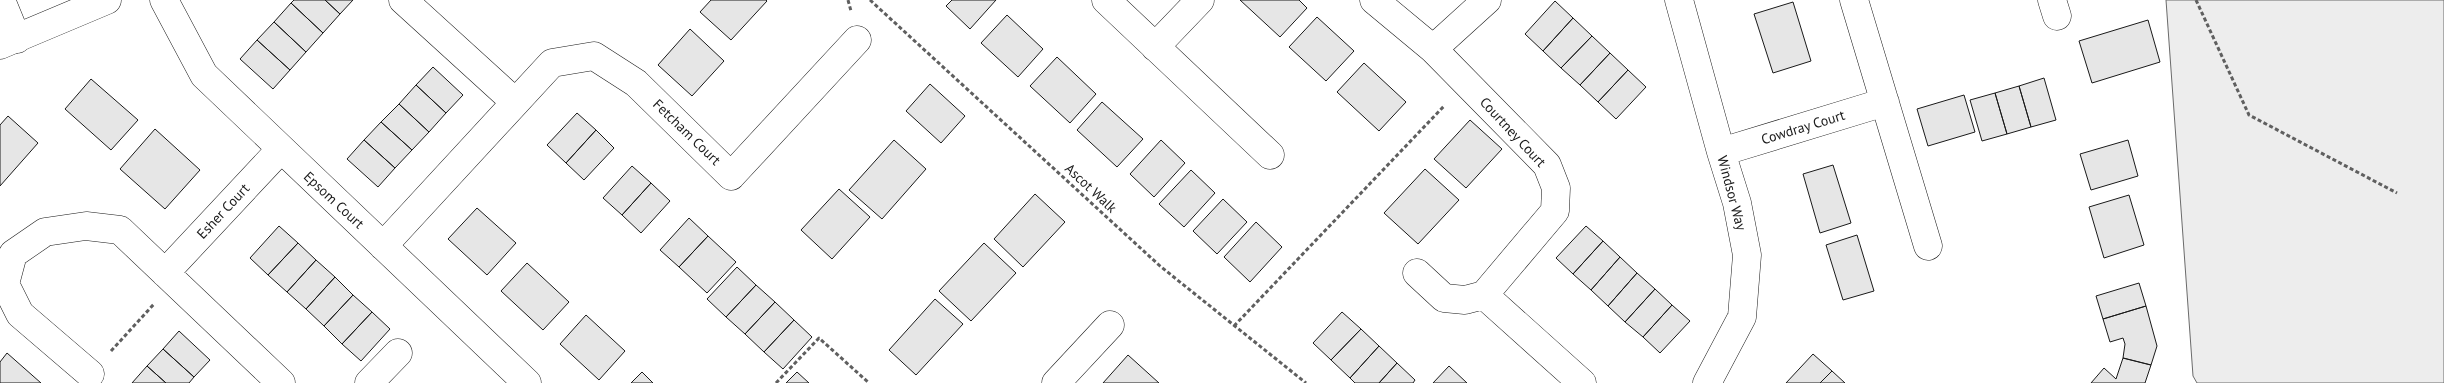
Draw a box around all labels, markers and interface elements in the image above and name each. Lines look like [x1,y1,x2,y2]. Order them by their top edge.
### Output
street label: Courtney Court [1476,93,1550,171]
street label: Fetcham Court [649,95,725,169]
street label: Cowdray Court [1759,106,1847,148]
street label: Windsor Way [1713,154,1751,233]
street label: Ascot Walk [1061,159,1121,217]
street label: Epsom Court [300,167,368,233]
street label: Esher Court [193,179,253,242]

